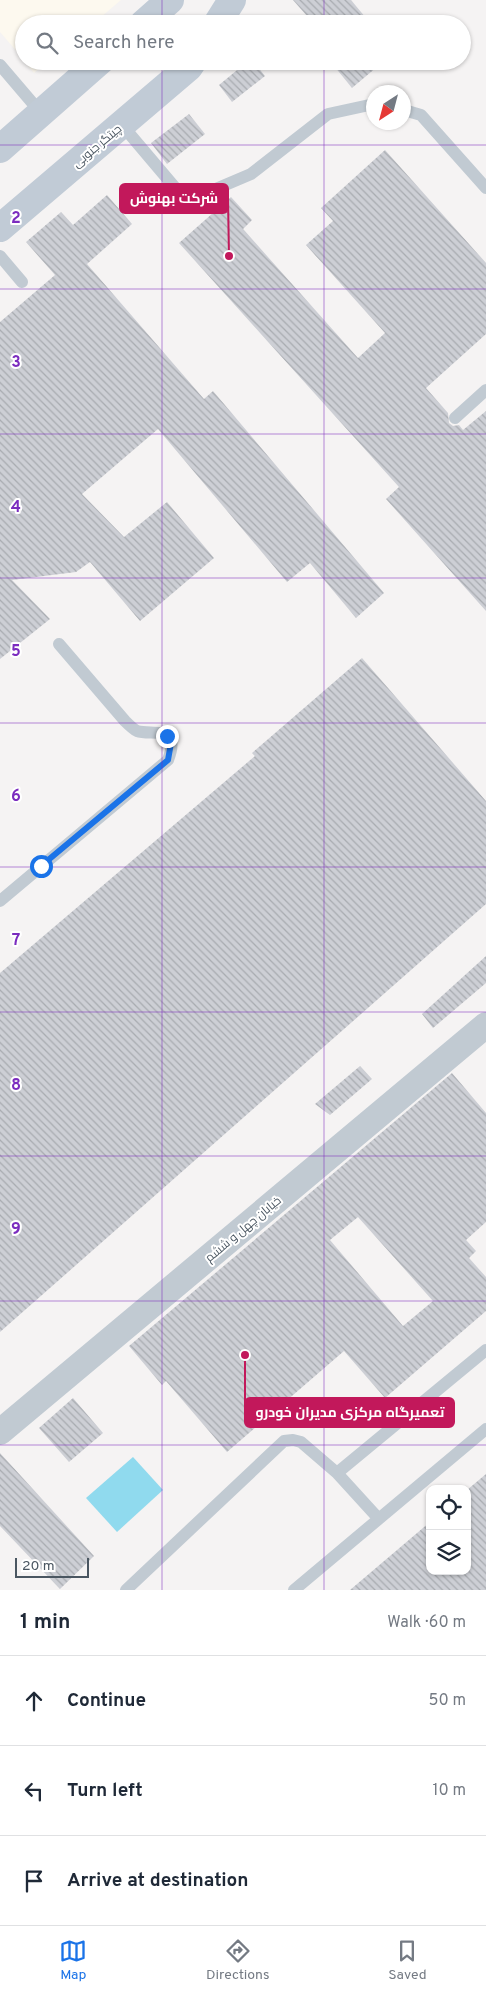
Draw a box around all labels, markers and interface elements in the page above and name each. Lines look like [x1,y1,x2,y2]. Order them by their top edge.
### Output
search box [15,15,471,70]
icon: search [33,29,61,57]
text: Search here [73,31,175,55]
north arrow [366,85,411,130]
street label: چیتگر جنوبی [70,121,126,172]
callout: شرکت بهنوش [120,184,228,213]
text: شرکت بهنوش [130,190,218,208]
text: 2 [11,209,21,229]
text: 3 [11,353,21,373]
text: 4 [11,498,21,518]
text: 5 [11,642,21,662]
route end [156,725,179,748]
text: 6 [11,787,21,807]
route start [30,855,53,878]
text: 7 [12,931,20,951]
text: 8 [11,1076,21,1096]
street label: خیابان چهل و ششم [202,1193,285,1266]
text: 9 [11,1220,21,1240]
callout: تعمیرگاه مرکزی مدیران خودرو [245,1398,454,1427]
text: تعمیرگاه مرکزی مدیران خودرو [256,1405,445,1422]
map controls [426,1485,471,1575]
button: locate [426,1485,471,1530]
button: layers [426,1530,471,1575]
scale bar [15,1555,89,1578]
text: 20 m [22,1558,55,1575]
text: 1 min [20,1609,70,1636]
text: Walk · 60 m [387,1613,466,1633]
icon: ahead [20,1687,48,1715]
text: Continue [67,1689,146,1713]
text: 50 m [429,1691,466,1711]
icon: left [20,1777,48,1805]
text: Turn left [67,1779,143,1803]
text: 10 m [432,1781,466,1801]
icon: arrive [20,1867,48,1895]
text: Arrive at destination [67,1869,248,1893]
tab: Map [59,1937,87,1984]
tab: Directions [206,1937,270,1984]
tab: Saved [388,1937,427,1984]

